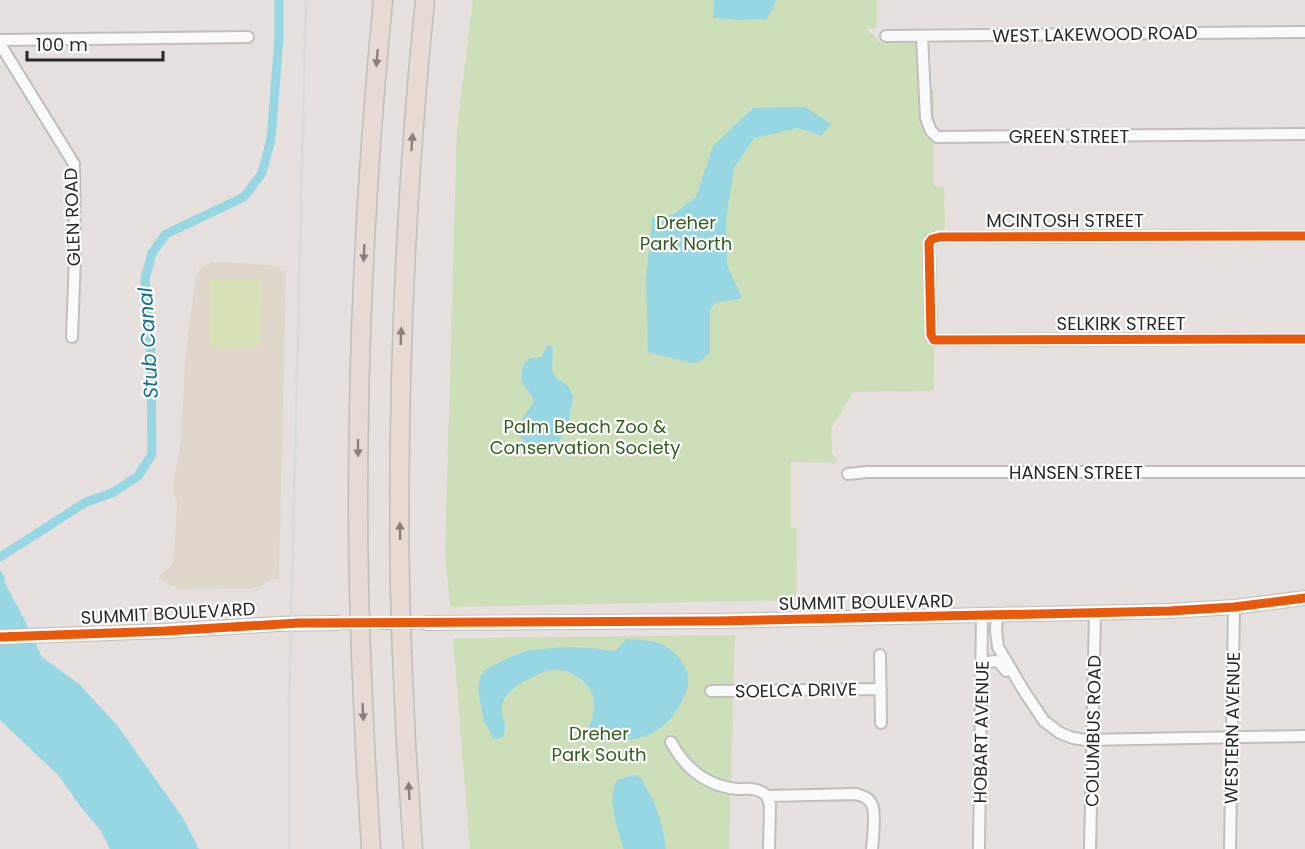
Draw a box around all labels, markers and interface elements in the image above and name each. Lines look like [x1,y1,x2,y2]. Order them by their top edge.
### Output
street label: WEST LAKEWOOD ROAD [992,20,1198,48]
scale bar [27,24,164,62]
text: 100 m [36,32,88,57]
one-way arrow [373,49,382,68]
street label: GREEN STREET [1009,124,1129,149]
one-way arrow [407,132,417,151]
street label: GLEN ROAD [58,167,86,267]
street label: MCINTOSH STREET [986,208,1144,233]
park label: Dreher Park North [640,210,732,256]
one-way arrow [359,243,368,262]
water label: Stub Canal [131,287,165,399]
street label: SELKIRK STREET [1057,311,1186,336]
one-way arrow [397,327,406,346]
park label: Palm Beach Zoo & Conservation Society [490,414,680,460]
one-way arrow [353,438,363,457]
street label: HANSEN STREET [1009,460,1143,485]
one-way arrow [395,522,404,541]
street label: SUMMIT BOULEVARD [778,588,954,616]
street label: SUMMIT BOULEVARD [80,596,256,630]
street label: WESTERN AVENUE [1218,652,1246,804]
street label: COLUMBUS ROAD [1079,655,1107,807]
street label: HOBART AVENUE [967,660,995,804]
street label: SOELCA DRIVE [735,676,857,704]
one-way arrow [359,703,368,722]
park label: Dreher Park South [551,721,647,767]
one-way arrow [404,781,414,800]

